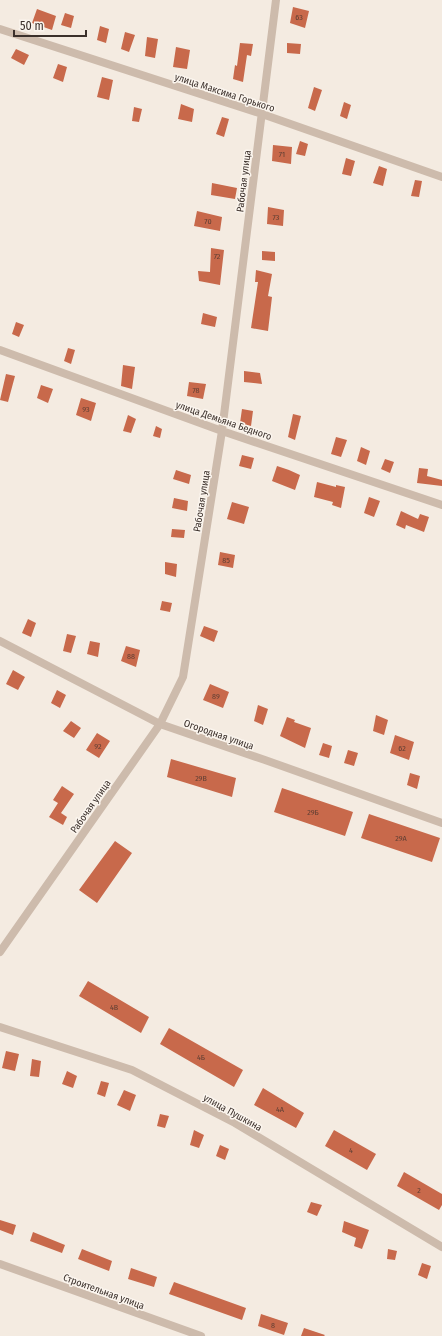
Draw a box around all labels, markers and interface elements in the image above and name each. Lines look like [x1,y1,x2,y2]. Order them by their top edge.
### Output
scale bar [14,12,86,38]
house number: 63 [295,13,303,22]
text: 50 m [20,19,44,33]
street label: улица Максима Горького [173,71,276,115]
street label: Рабочая улица [234,149,254,213]
house number: 71 [279,150,285,159]
house number: 73 [273,213,280,222]
house number: 70 [204,217,212,226]
house number: 72 [214,252,221,261]
house number: 78 [192,386,200,395]
street label: улица Демьяна Бедного [174,399,273,443]
house number: 93 [82,405,90,414]
street label: Рабочая улица [191,469,213,533]
house number: 85 [222,556,230,565]
house number: 88 [127,652,135,661]
house number: 89 [212,692,220,701]
street label: Огородная улица [182,717,255,753]
house number: 92 [94,742,102,751]
house number: 62 [398,744,406,753]
house number: 29В [195,774,207,783]
street label: Рабочая улица [68,778,114,836]
house number: 29Б [307,808,319,817]
house number: 29А [395,834,408,843]
house number: 4В [110,1003,119,1012]
house number: 4Б [197,1053,205,1062]
street label: улица Пушкина [201,1092,264,1134]
house number: 4А [276,1105,285,1114]
house number: 4 [349,1146,353,1155]
house number: 2 [417,1186,421,1195]
street label: Строительная улица [61,1272,146,1312]
house number: 8 [271,1321,275,1330]

